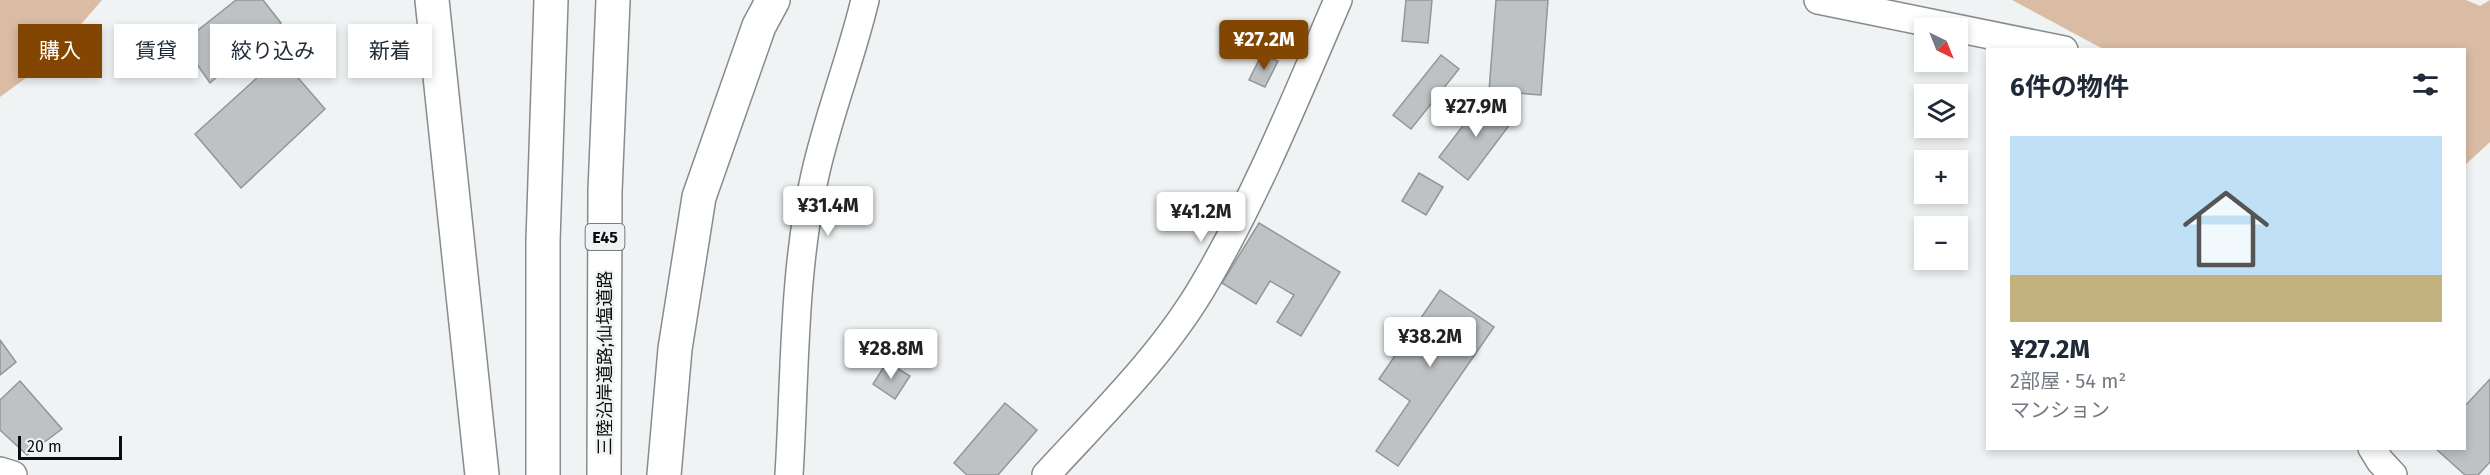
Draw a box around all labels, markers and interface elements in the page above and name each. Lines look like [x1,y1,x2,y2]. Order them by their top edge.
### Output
north arrow [1914,18,1968,72]
map controls [1914,18,1968,270]
pin: ¥27.2M [1215,20,1313,71]
chip: 購入 [18,24,102,78]
chip: 賃貸 [114,24,198,78]
chip: 絞り込み [210,24,336,78]
chip: 新着 [348,24,432,78]
text: ¥27.2M [1233,27,1295,51]
icon: filters [2409,68,2442,101]
text: 6件の物件 [2010,72,2129,103]
button: layers [1914,84,1968,138]
pin: ¥27.9M [1427,87,1525,138]
text: ¥27.9M [1445,94,1507,118]
button: + [1914,150,1968,204]
icon: home [2172,175,2280,283]
pin: ¥31.4M [779,186,877,237]
pin: ¥41.2M [1152,192,1250,243]
text: ¥31.4M [797,193,859,217]
text: ¥41.2M [1171,199,1231,223]
button: − [1914,216,1968,270]
road number: E45 [586,224,624,250]
street label: 三陸沿岸道路;仙塩道路 [594,271,616,455]
pin: ¥38.2M [1381,317,1479,368]
text: ¥38.2M [1398,324,1462,348]
pin: ¥28.8M [842,329,940,380]
text: ¥27.2M [2010,334,2090,365]
text: ¥28.8M [858,336,924,360]
text: 2部屋 · 54 m² [2010,369,2126,393]
text: マンション [2010,398,2110,422]
scale bar [18,433,122,460]
text: 20 m [27,437,62,456]

